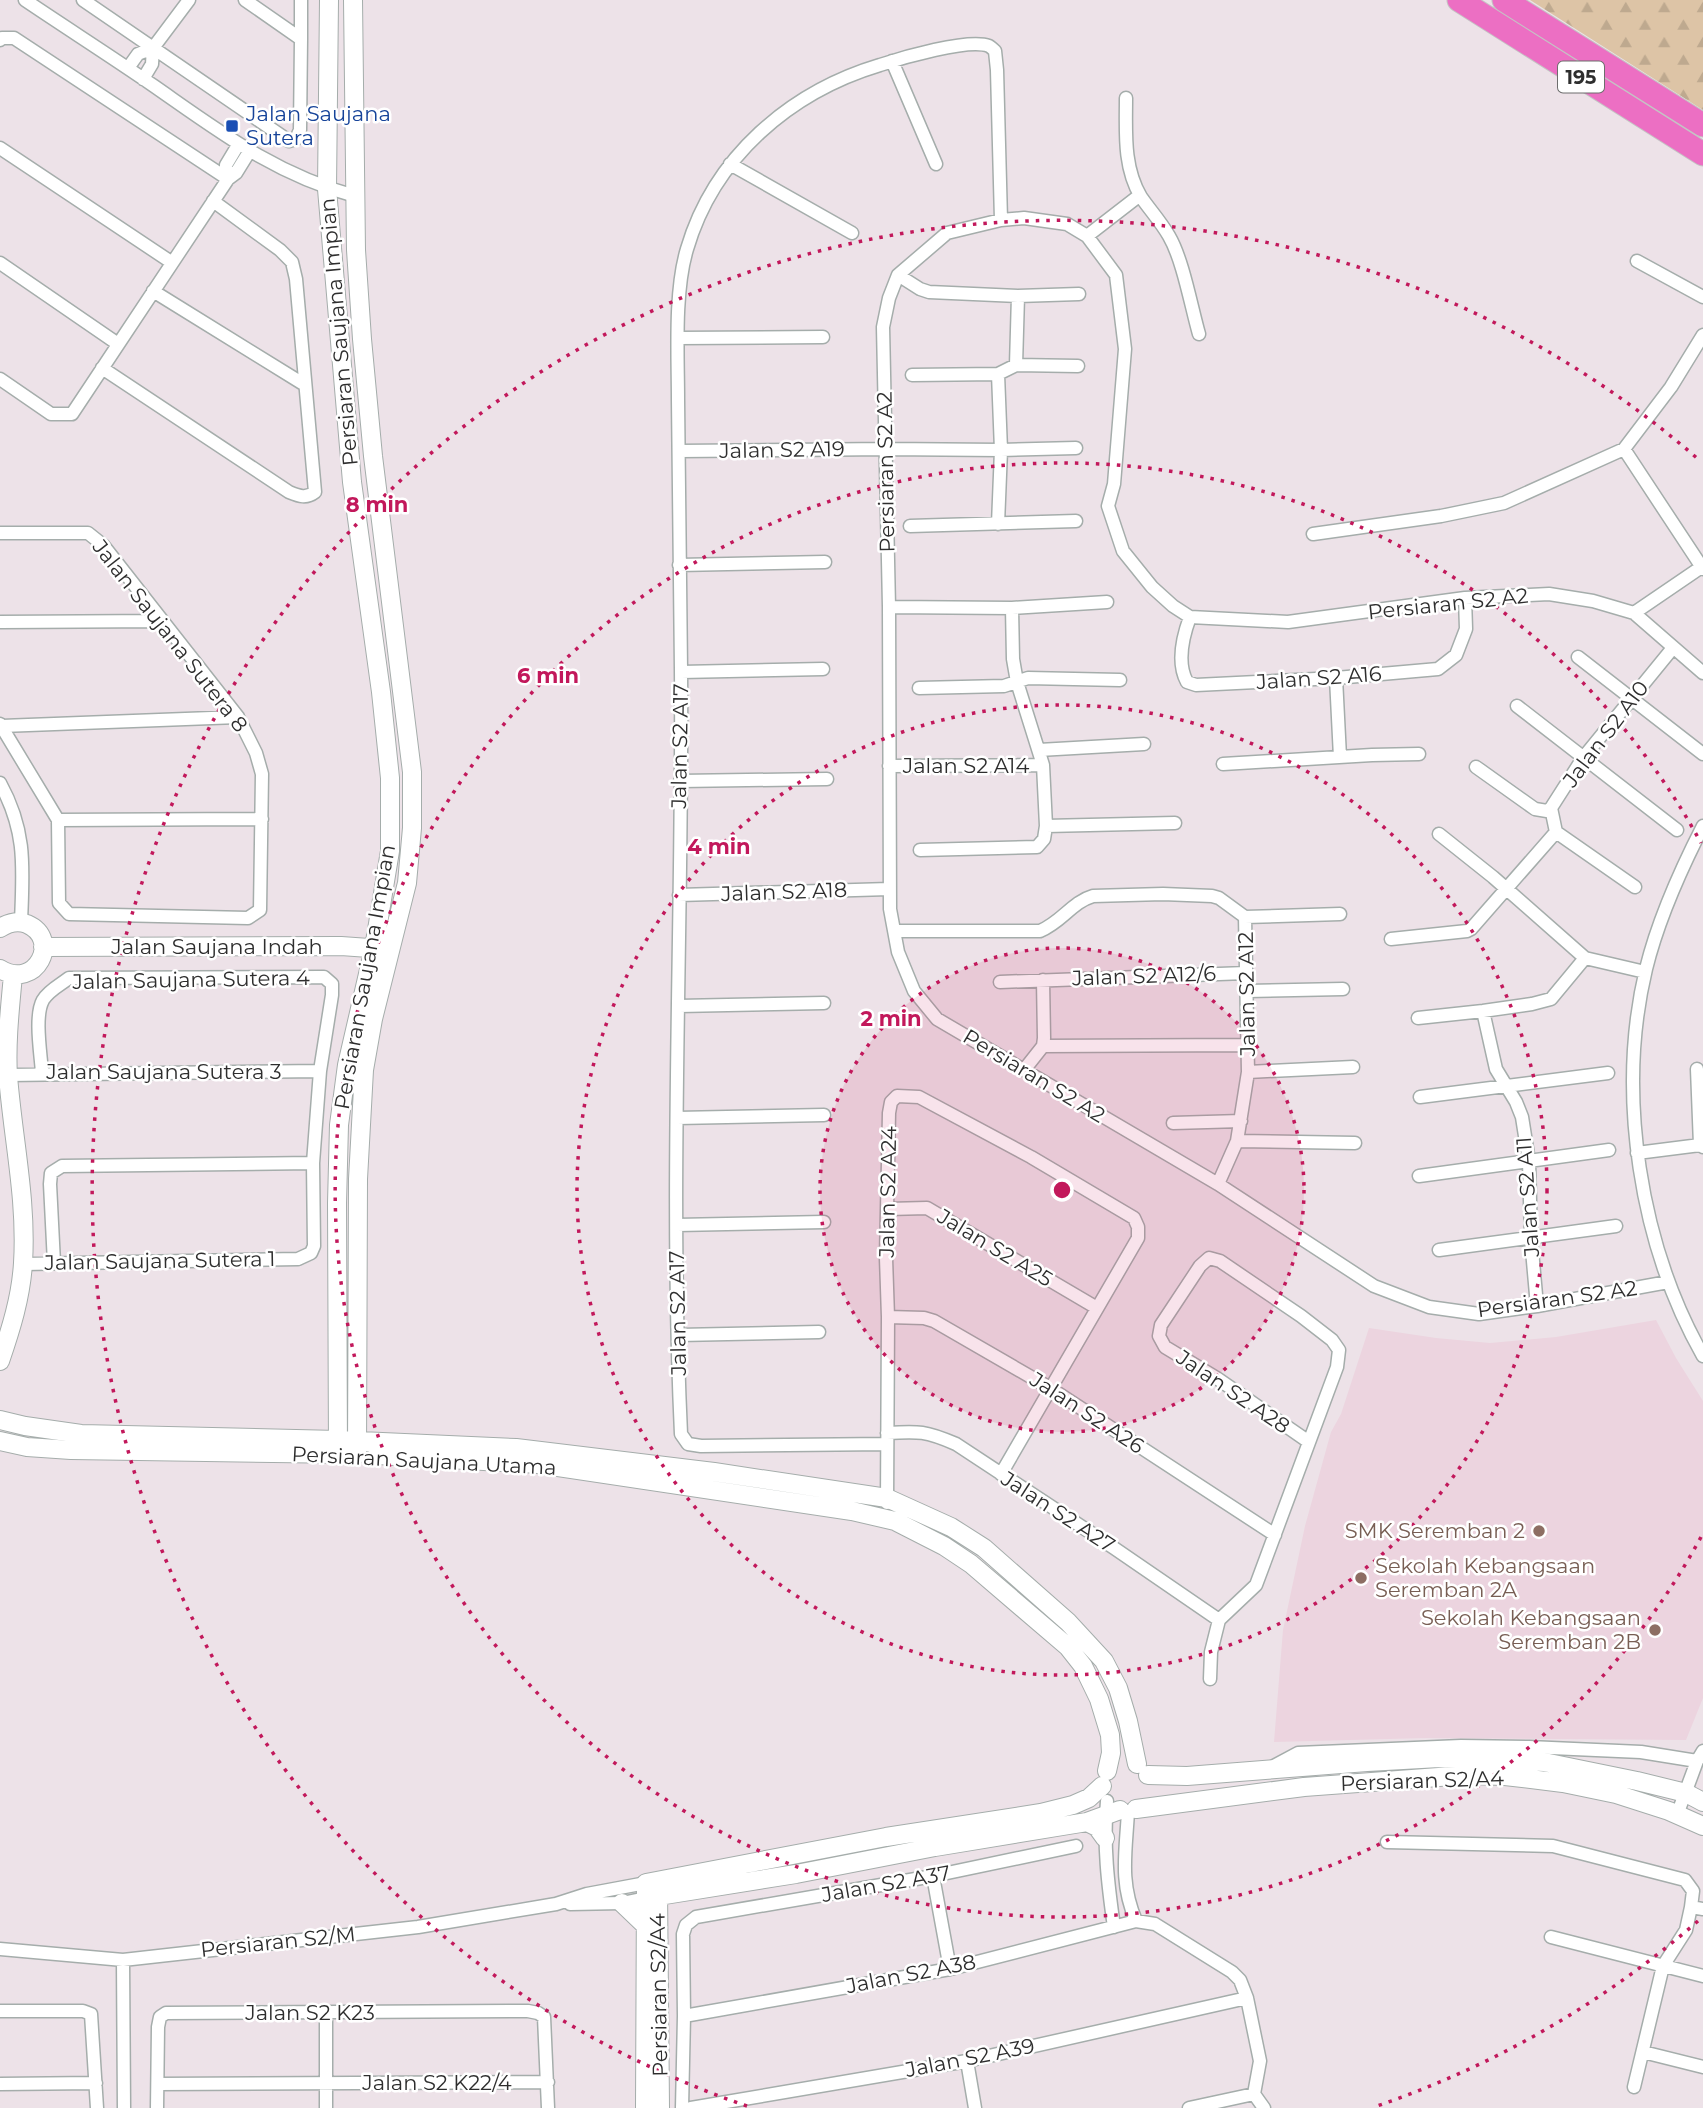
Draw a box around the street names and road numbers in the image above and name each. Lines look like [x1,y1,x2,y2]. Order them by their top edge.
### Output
road number: 195 [1558,61,1604,92]
street label: Persiaran Saujana Impian [314,197,363,467]
street label: Persiaran S2 A2 [872,391,899,553]
street label: Jalan S2 A19 [718,436,845,463]
street label: Jalan Saujana Sutera 8 [87,534,253,737]
street label: Persiaran S2 A2 [1367,583,1529,624]
street label: Jalan S2 A16 [1254,661,1383,694]
street label: Jalan S2 A10 [1557,676,1654,793]
street label: Jalan S2 A17 [666,683,693,810]
street label: Jalan S2 A14 [902,753,1029,778]
street label: Persiaran Saujana Impian [329,843,400,1111]
street label: Jalan S2 A18 [719,877,847,906]
street label: Jalan S2 A12 [1233,931,1260,1058]
street label: Jalan Saujana Indah [110,934,323,959]
street label: Jalan S2 A12/6 [1070,960,1217,991]
street label: Jalan Saujana Sutera 4 [71,965,310,994]
street label: Persiaran S2 A2 [959,1023,1110,1128]
street label: Jalan Saujana Sutera 3 [45,1059,282,1084]
street label: Jalan S2 A24 [874,1126,901,1259]
street label: Jalan S2 A11 [1511,1136,1544,1259]
street label: Jalan S2 A25 [932,1203,1057,1292]
street label: Jalan Saujana Sutera 1 [43,1246,276,1275]
street label: Jalan S2 A17 [664,1250,691,1377]
street label: Persiaran S2 A2 [1475,1275,1639,1322]
street label: Jalan S2 A28 [1171,1344,1295,1439]
street label: Jalan S2 A26 [1025,1366,1149,1459]
street label: Persiaran Saujana Utama [291,1441,557,1480]
street label: Jalan S2 A27 [996,1465,1120,1558]
street label: Persiaran S2/A4 [1340,1765,1504,1796]
street label: Jalan S2 A37 [819,1860,952,1907]
street label: Persiaran S2/A4 [645,1913,672,2077]
street label: Persiaran S2/M [199,1921,357,1962]
street label: Jalan S2 A38 [843,1949,978,1999]
street label: Jalan S2 K23 [244,2000,375,2025]
street label: Jalan S2 A39 [902,2033,1037,2082]
street label: Jalan S2 K22/4 [361,2070,512,2095]

